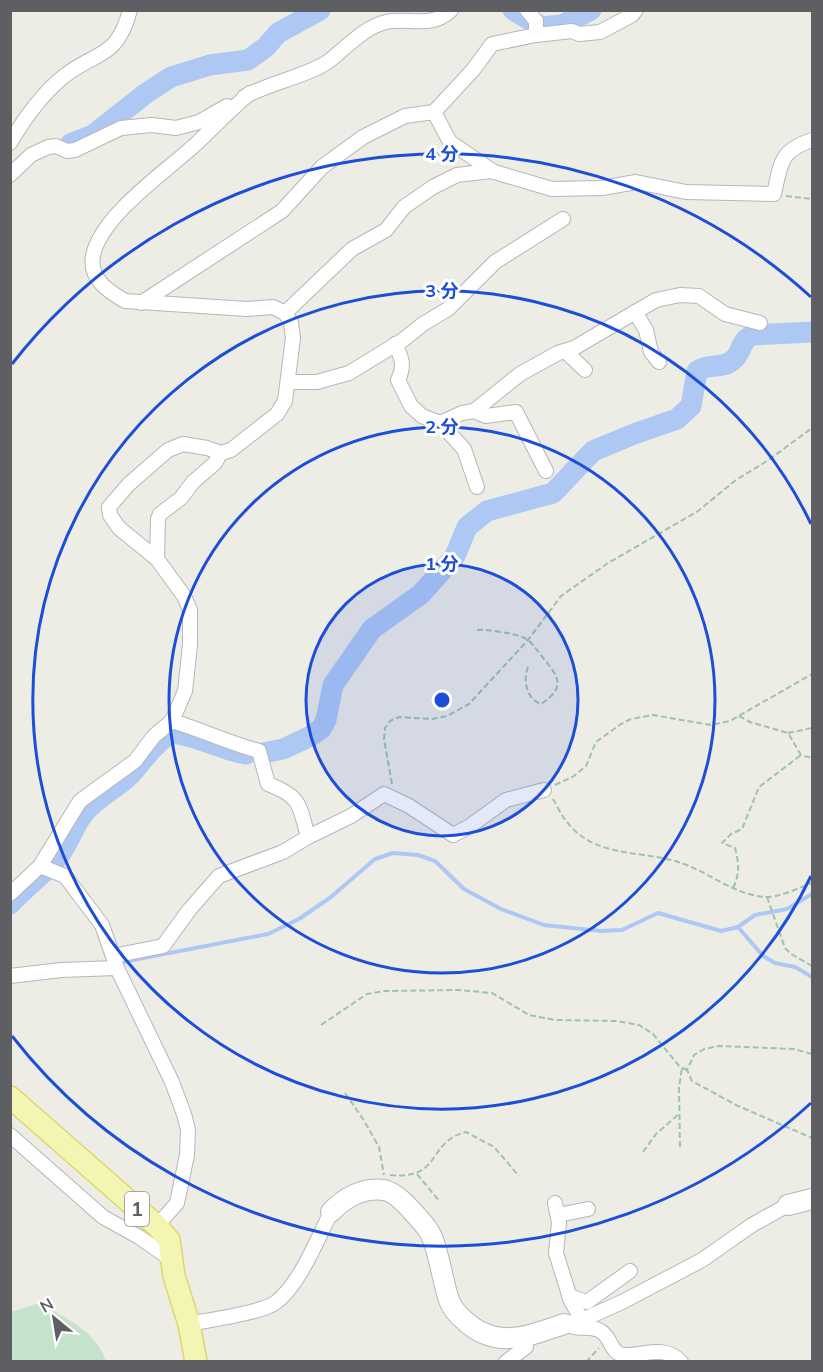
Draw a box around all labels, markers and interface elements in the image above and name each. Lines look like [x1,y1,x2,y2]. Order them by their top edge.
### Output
text: 4 分 [425,142,459,165]
text: 3 分 [425,279,459,302]
text: 2 分 [425,415,459,438]
text: 1 分 [425,552,459,575]
centre of rings [432,690,452,710]
road number: 1 [125,1192,149,1226]
north arrow [24,1288,84,1348]
text: N [36,1293,57,1317]

